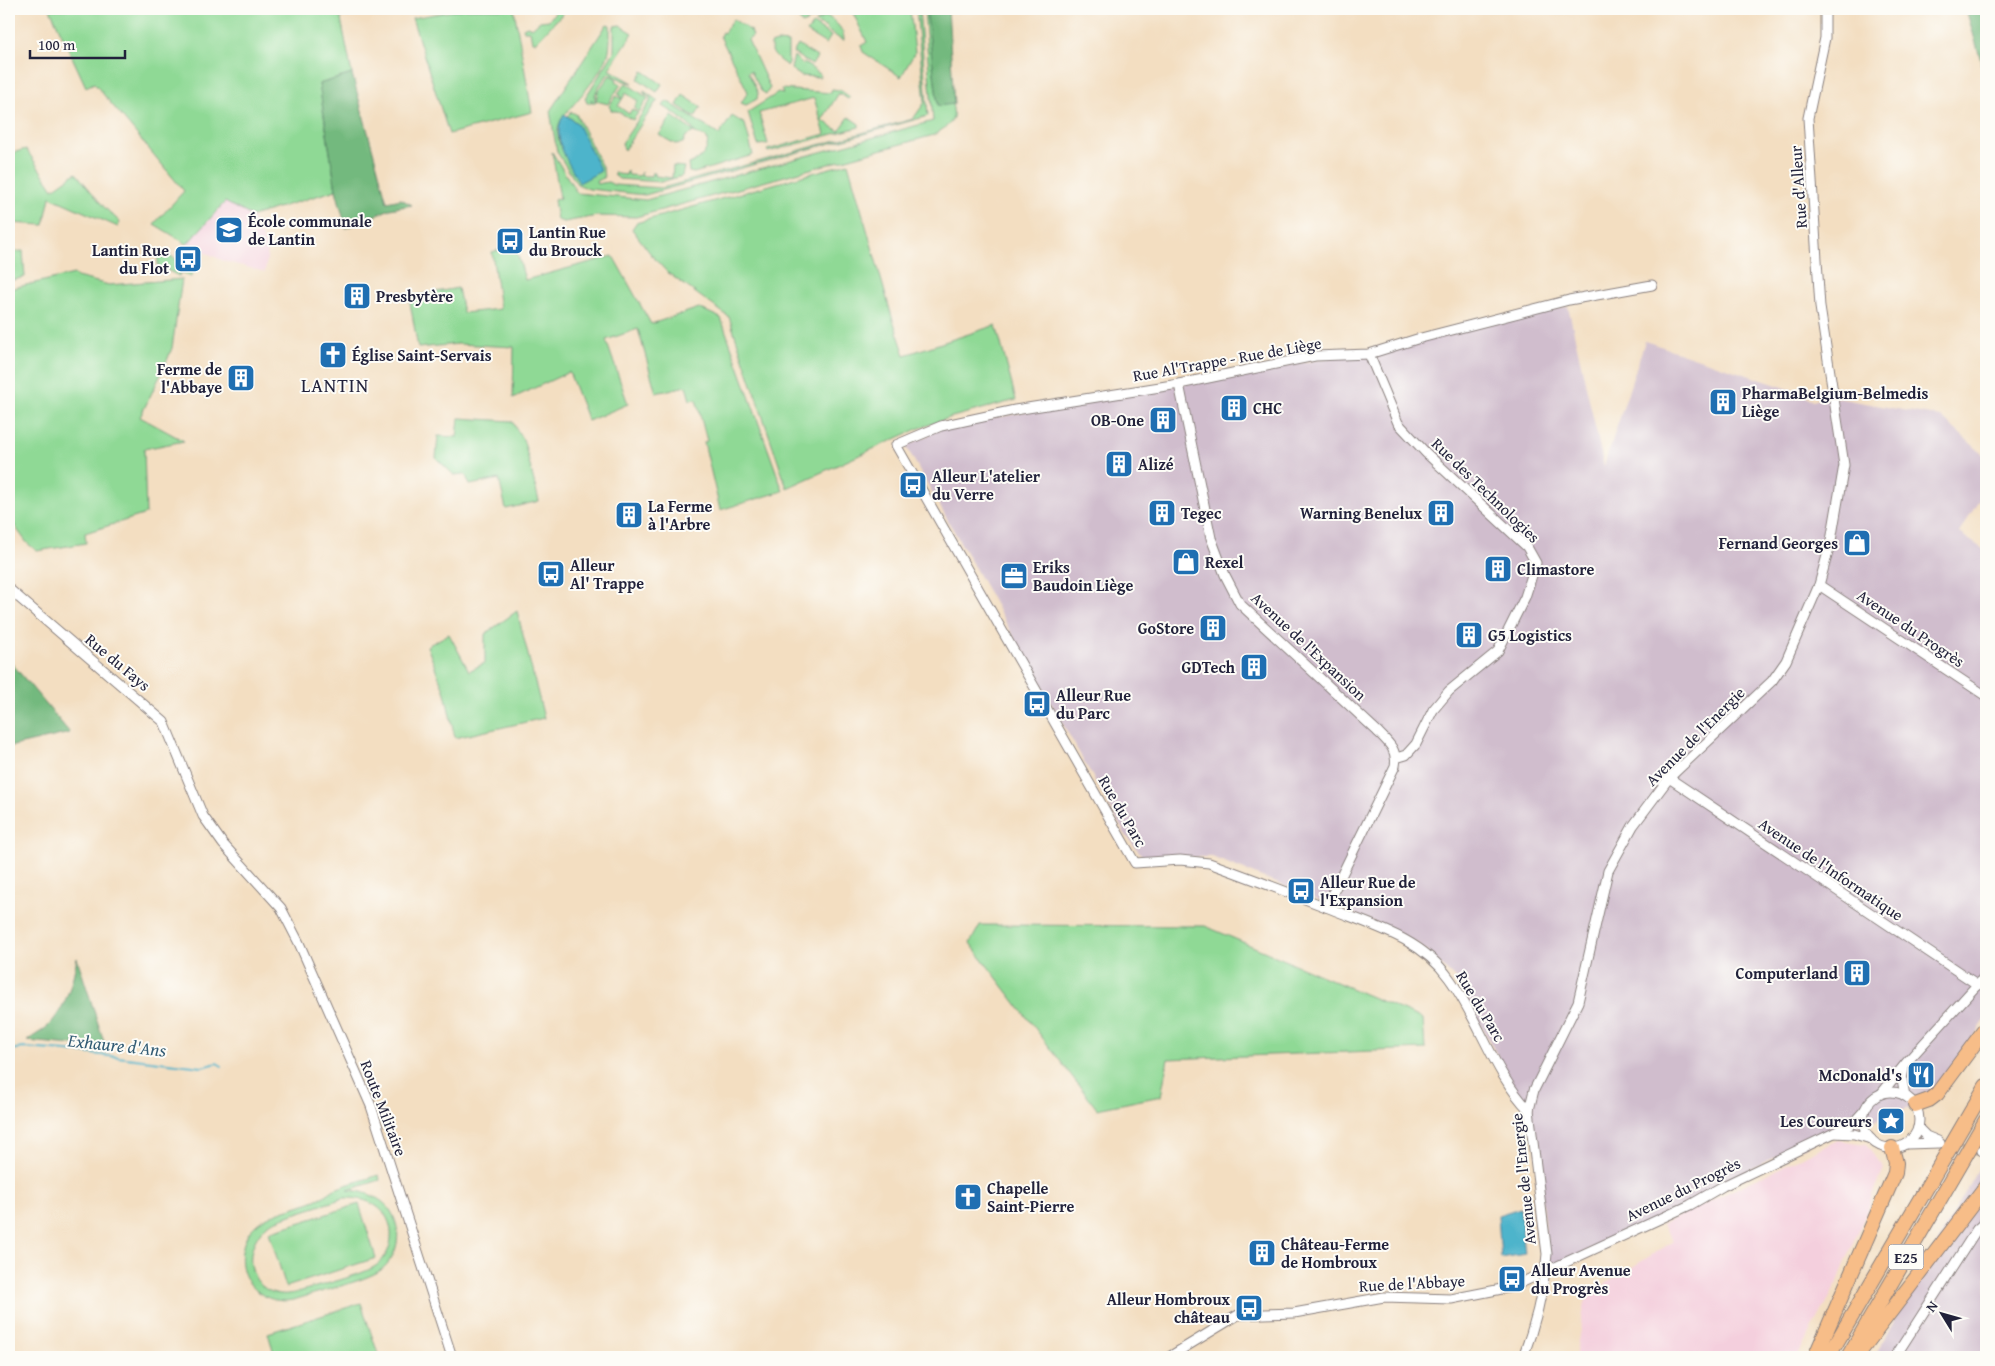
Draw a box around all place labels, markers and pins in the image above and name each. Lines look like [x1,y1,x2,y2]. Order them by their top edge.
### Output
place label: École communale de Lantin [248,209,372,251]
school or university icon: École communale de Lantin [214,215,244,245]
place label: Lantin Rue du Brouck [529,220,606,262]
bus stop icon: Lantin Rue du Brouck [495,226,525,256]
place label: Lantin Rue du Flot [92,238,169,280]
bus stop icon: Lantin Rue du Flot [173,244,203,274]
building icon: Presbytère [342,281,372,311]
place label: Presbytère [376,284,453,308]
church icon: Église Saint-Servais [318,340,348,370]
place label: Église Saint-Servais [352,343,492,367]
place label: Ferme de l'Abbaye [157,357,222,399]
building icon: Ferme de l'Abbaye [226,363,256,393]
place label: PharmaBelgium-Belmedis Liège [1742,381,1928,423]
building icon: PharmaBelgium-Belmedis Liège [1708,387,1738,417]
building icon: CHC [1219,393,1249,423]
place label: CHC [1253,396,1282,420]
building icon: OB-One [1148,405,1178,435]
place label: OB-One [1091,408,1144,432]
building icon: Alizé [1104,449,1134,479]
place label: Alizé [1138,452,1174,476]
place label: Alleur L'atelier du Verre [932,464,1041,506]
bus stop icon: Alleur L'atelier du Verre [898,470,928,500]
place label: La Ferme à l'Arbre [648,494,713,536]
building icon: Tegec [1147,498,1177,528]
building icon: Warning Benelux [1426,498,1456,528]
building icon: La Ferme à l'Arbre [614,500,644,530]
place label: Tegec [1181,501,1222,525]
place label: Warning Benelux [1300,501,1423,525]
shop icon: Fernand Georges [1842,528,1872,558]
place label: Fernand Georges [1719,531,1838,555]
shop icon: Rexel [1171,547,1201,577]
place label: Rexel [1205,550,1244,574]
place label: Alleur Al' Trappe [570,553,644,595]
building icon: Climastore [1483,554,1513,584]
place label: Eriks Baudoin Liège [1033,555,1133,597]
place label: Climastore [1517,557,1594,581]
bus stop icon: Alleur Al' Trappe [536,559,566,589]
office icon: Eriks Baudoin Liège [999,561,1029,591]
building icon: GoStore [1198,613,1228,643]
place label: GoStore [1138,616,1194,640]
building icon: G5 Logistics [1454,620,1484,650]
place label: G5 Logistics [1488,623,1572,647]
building icon: GDTech [1239,652,1269,682]
place label: GDTech [1182,655,1236,679]
place label: Alleur Rue du Parc [1056,683,1131,725]
bus stop icon: Alleur Rue du Parc [1022,689,1052,719]
place label: Alleur Rue de l'Expansion [1320,870,1416,912]
bus stop icon: Alleur Rue de l'Expansion [1286,876,1316,906]
building icon: Computerland [1842,958,1872,988]
place label: Computerland [1735,961,1839,985]
restaurant icon: McDonald's [1906,1060,1936,1090]
place label: McDonald's [1819,1063,1902,1087]
place icon: Les Coureurs [1876,1106,1906,1136]
place label: Les Coureurs [1780,1109,1872,1133]
place label: Chapelle Saint-Pierre [987,1176,1074,1218]
church icon: Chapelle Saint-Pierre [953,1182,983,1212]
place label: Château-Ferme de Hombroux [1281,1232,1389,1274]
building icon: Château-Ferme de Hombroux [1247,1238,1277,1268]
place label: Alleur Avenue du Progrès [1531,1258,1631,1300]
bus stop icon: Alleur Avenue du Progrès [1497,1264,1527,1294]
place label: Alleur Hombroux château [1107,1287,1231,1329]
bus stop icon: Alleur Hombroux château [1234,1293,1264,1323]

